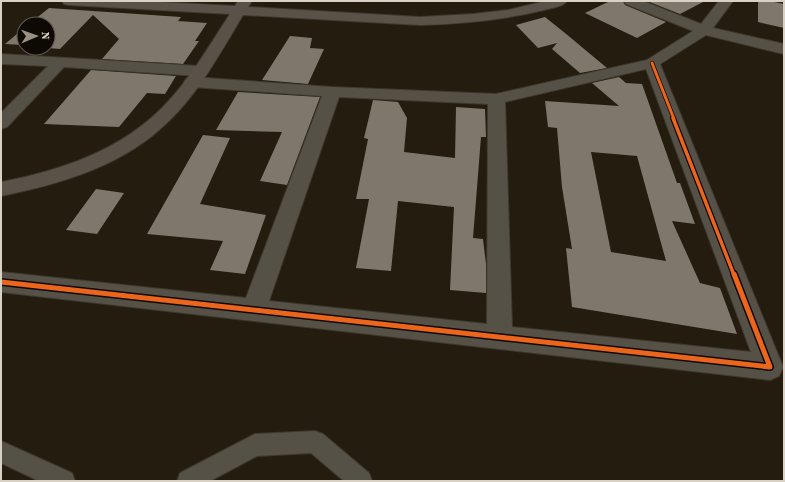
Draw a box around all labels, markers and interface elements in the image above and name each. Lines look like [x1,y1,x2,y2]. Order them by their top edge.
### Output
north arrow [16,16,56,56]
text: N [38,31,53,40]

